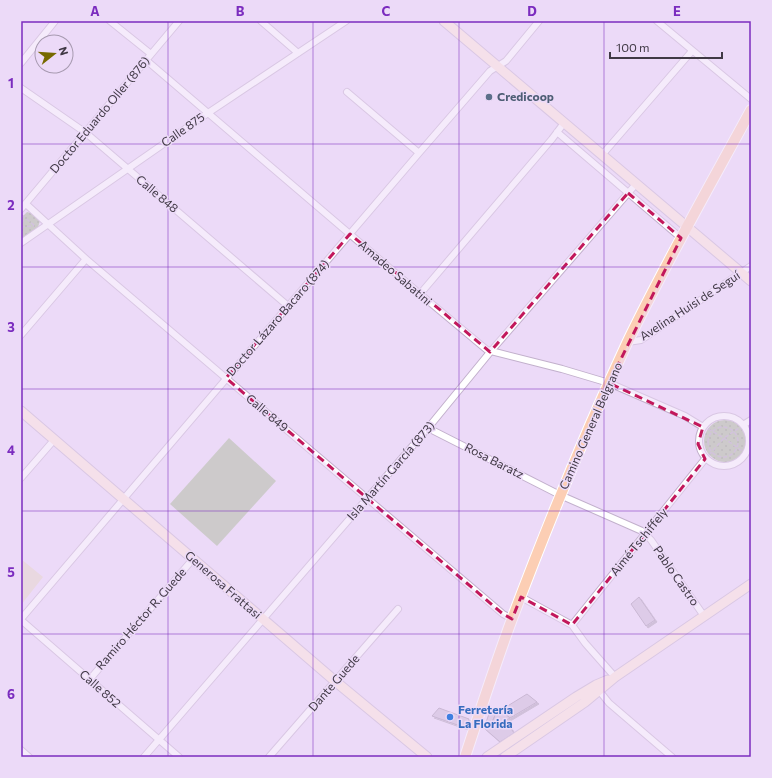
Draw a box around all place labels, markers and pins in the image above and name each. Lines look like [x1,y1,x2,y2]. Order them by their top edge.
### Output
place label: Credicoop [497,89,554,103]
marker: Credicoop [484,92,494,102]
place label: Ferretería La Florida [458,702,513,730]
marker: Ferretería La Florida [445,712,455,722]

